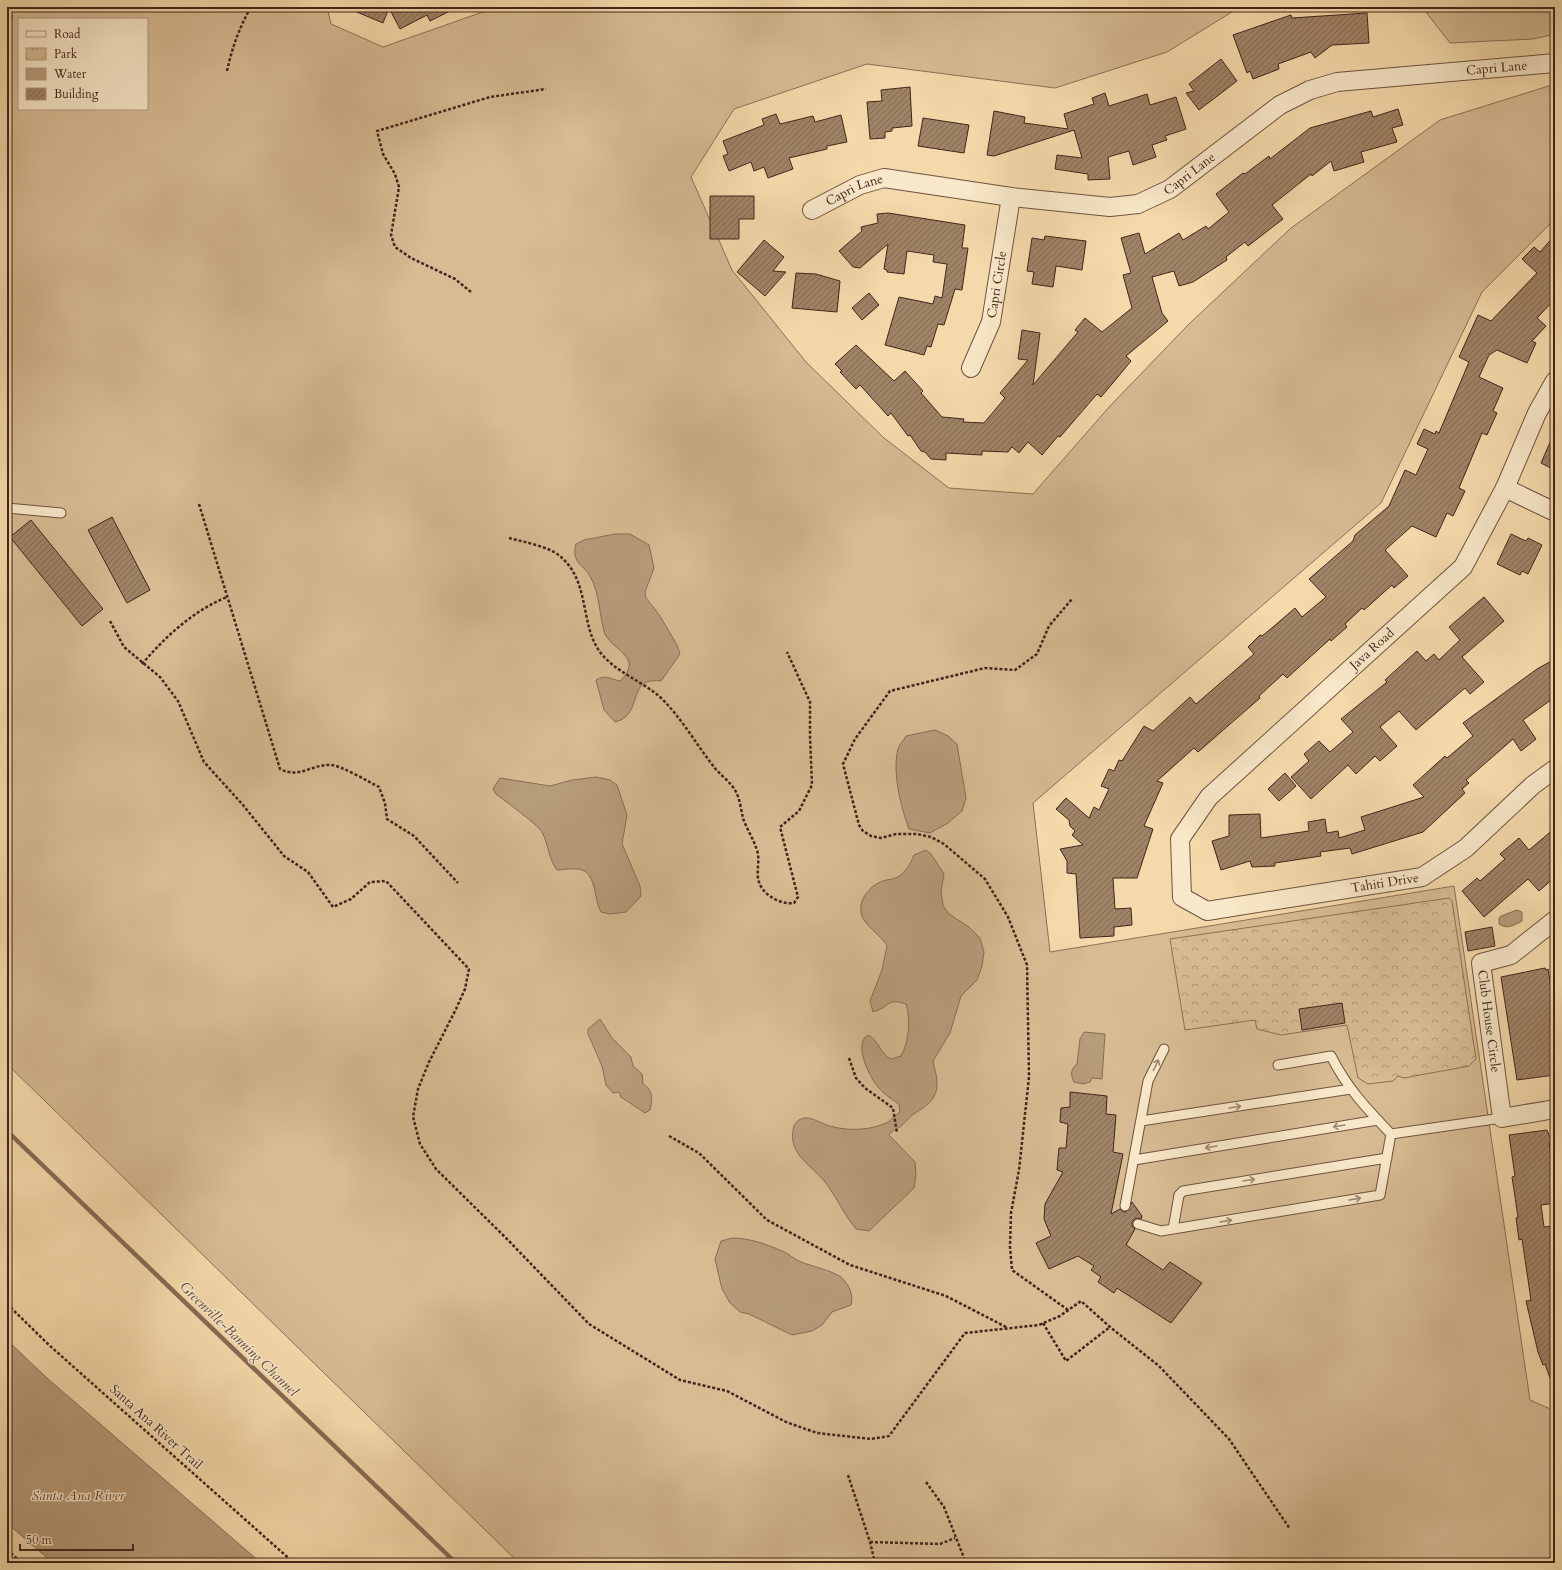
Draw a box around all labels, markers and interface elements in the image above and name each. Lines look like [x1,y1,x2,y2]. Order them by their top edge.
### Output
legend [18,18,148,110]
text: Road [54,26,81,42]
text: Park [54,46,78,62]
street label: Capri Lane [1465,56,1528,80]
text: Water [53,66,87,82]
text: Building [54,86,99,102]
street label: Capri Lane [1161,148,1219,200]
street label: Capri Lane [822,170,885,210]
street label: Capri Circle [983,250,1011,320]
street label: Java Road [1344,624,1398,675]
street label: Tahiti Drive [1349,869,1420,897]
street label: Club House Circle [1473,969,1505,1074]
one-way arrow [1153,1059,1160,1071]
one-way arrow [1228,1103,1241,1111]
one-way arrow [1333,1122,1346,1130]
one-way arrow [1205,1143,1218,1151]
one-way arrow [1242,1176,1255,1184]
one-way arrow [1348,1195,1361,1203]
one-way arrow [1219,1216,1232,1224]
water label: Greenville-Banning Channel [175,1277,303,1402]
street label: Santa Ana River Trail [106,1381,207,1474]
water label: Santa Ana River [32,1486,125,1505]
scale bar [20,1526,133,1552]
text: 50 m [26,1532,53,1548]

